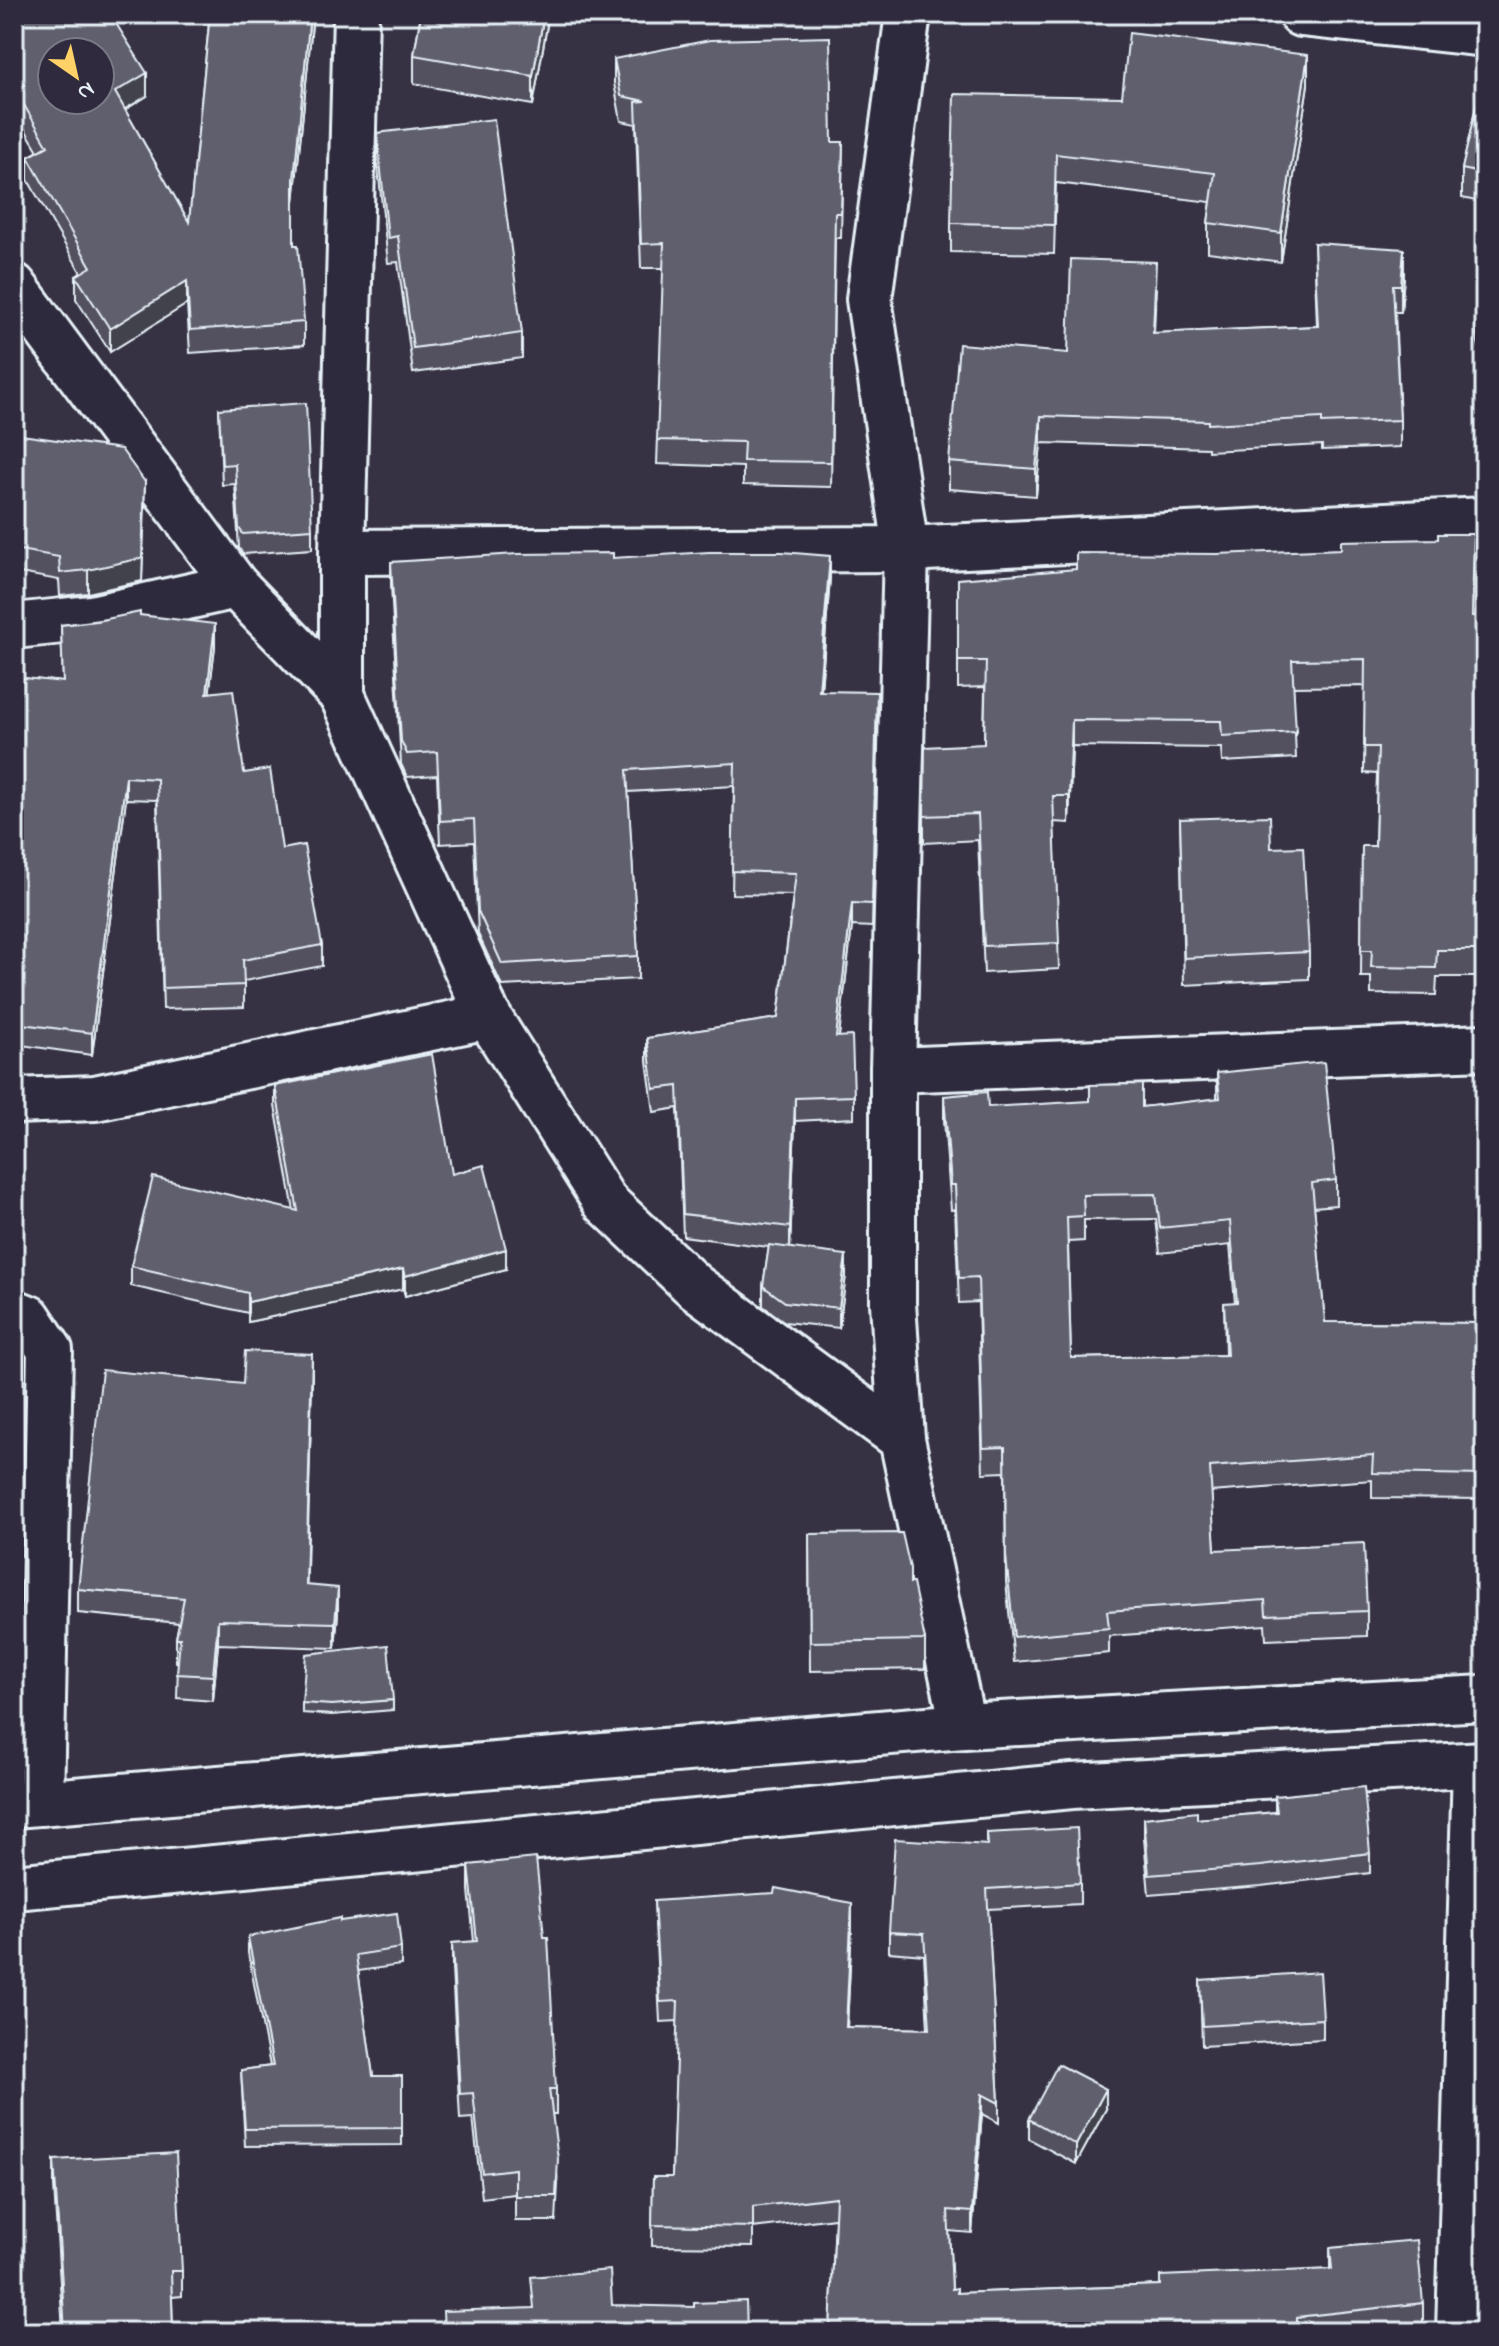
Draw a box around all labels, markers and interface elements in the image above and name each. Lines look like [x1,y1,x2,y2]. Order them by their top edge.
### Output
north arrow [36,36,116,116]
text: N [70,73,101,108]

